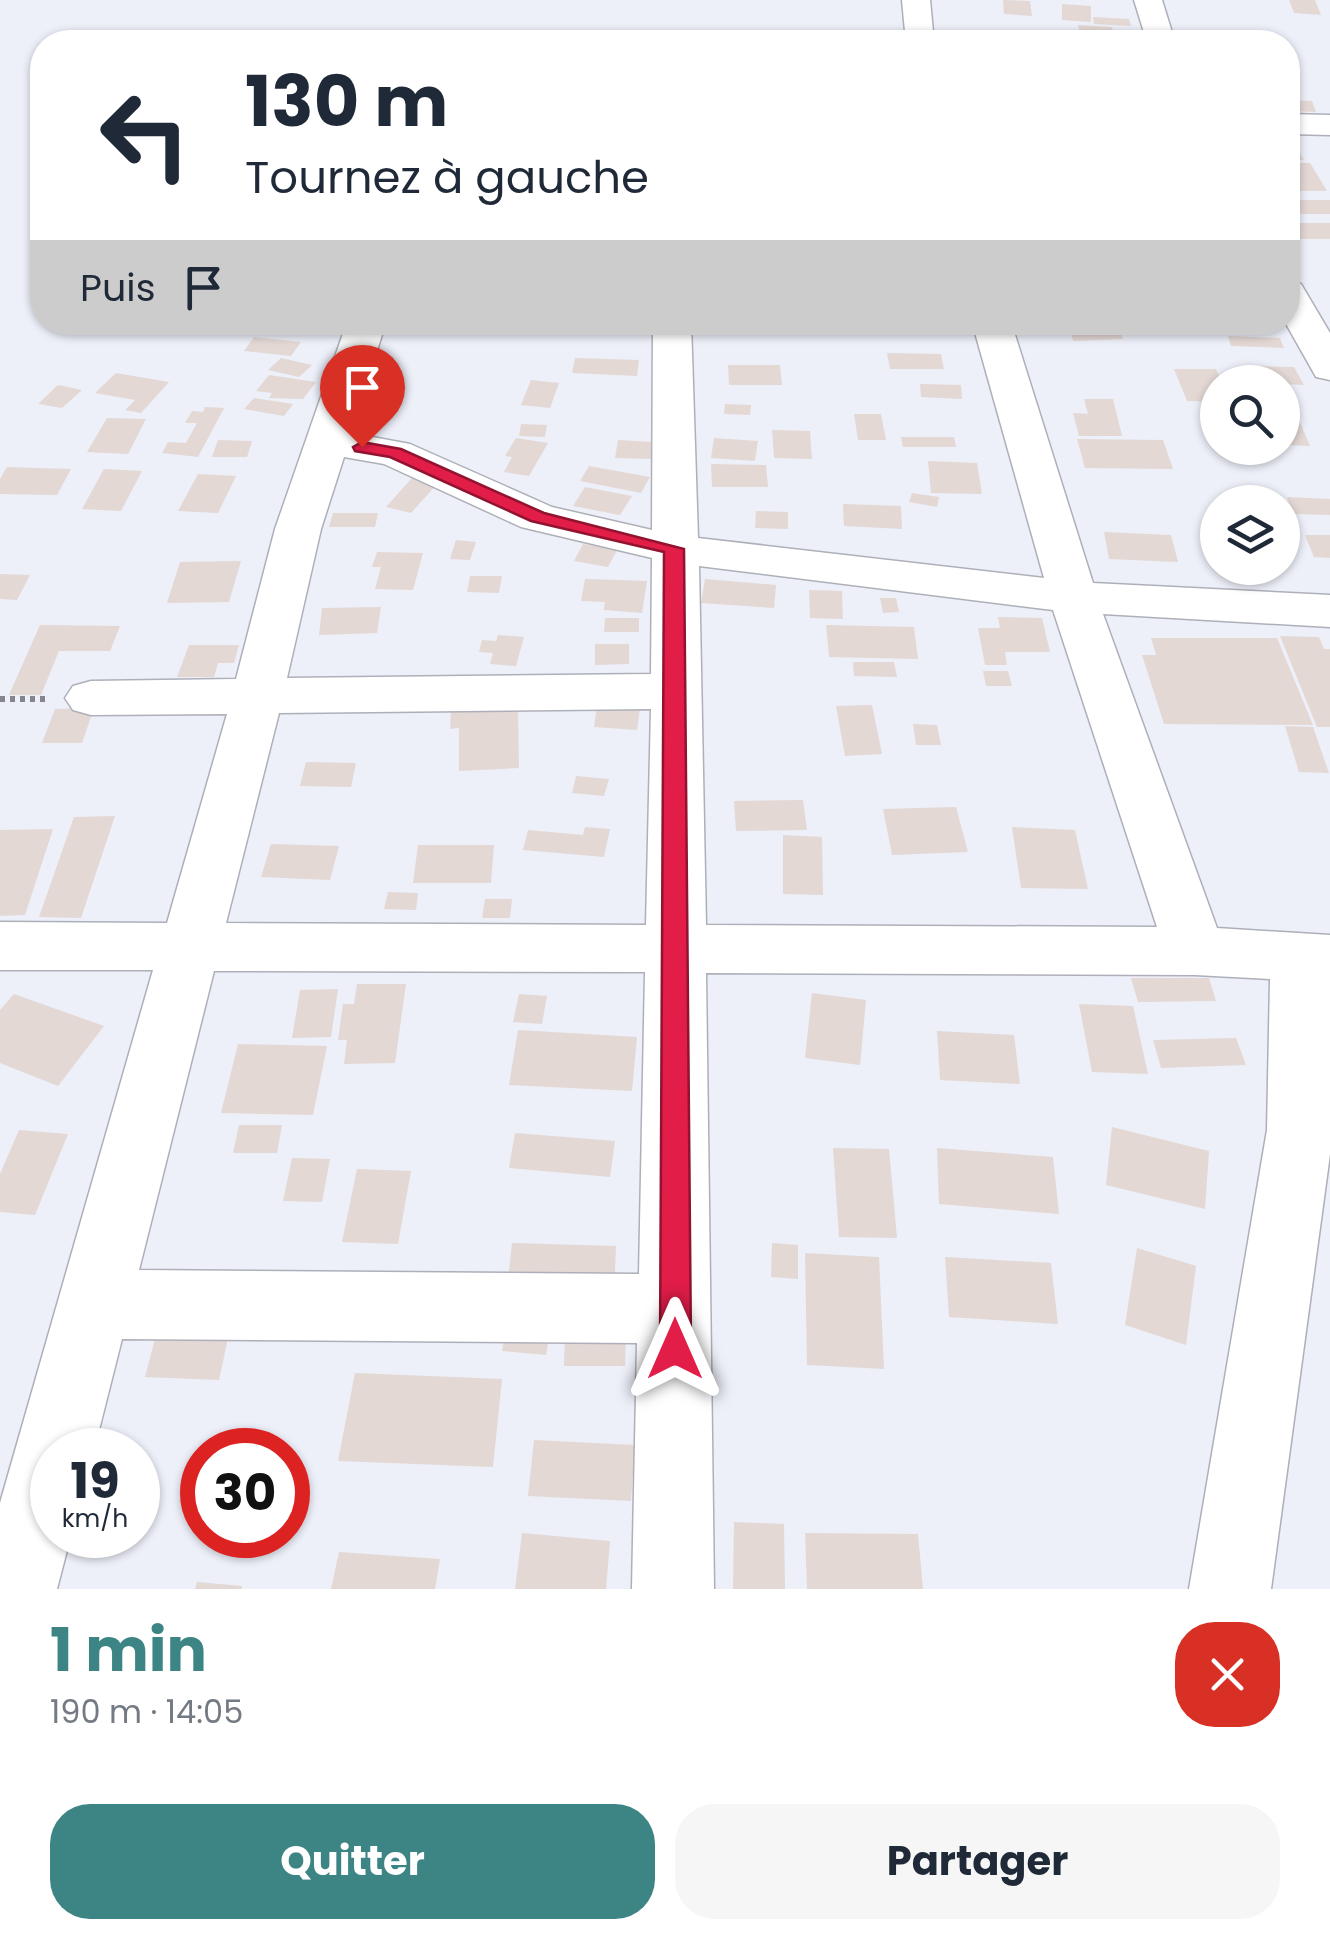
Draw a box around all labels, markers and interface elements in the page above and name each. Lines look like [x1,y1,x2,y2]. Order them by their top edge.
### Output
text: 130 m [245,52,448,151]
icon: left [80,70,210,200]
text: Tournez à gauche [245,146,649,209]
icon: arrive [176,260,231,315]
text: Puis [80,261,156,314]
pin [320,345,405,448]
icon: arrive [335,360,390,415]
map controls [1200,365,1300,585]
button: search [1200,365,1300,465]
button: layers [1200,485,1300,585]
position arrow [623,1297,727,1401]
speed limit sign: 30 [180,1428,310,1558]
text: 19 [70,1445,120,1516]
text: km/h [62,1501,128,1536]
text: 1 min [50,1608,207,1692]
button: close [1175,1622,1280,1727]
text: 190 m · 14:05 [50,1689,243,1734]
button: Quitter [50,1804,655,1919]
button: Partager [675,1804,1280,1919]

